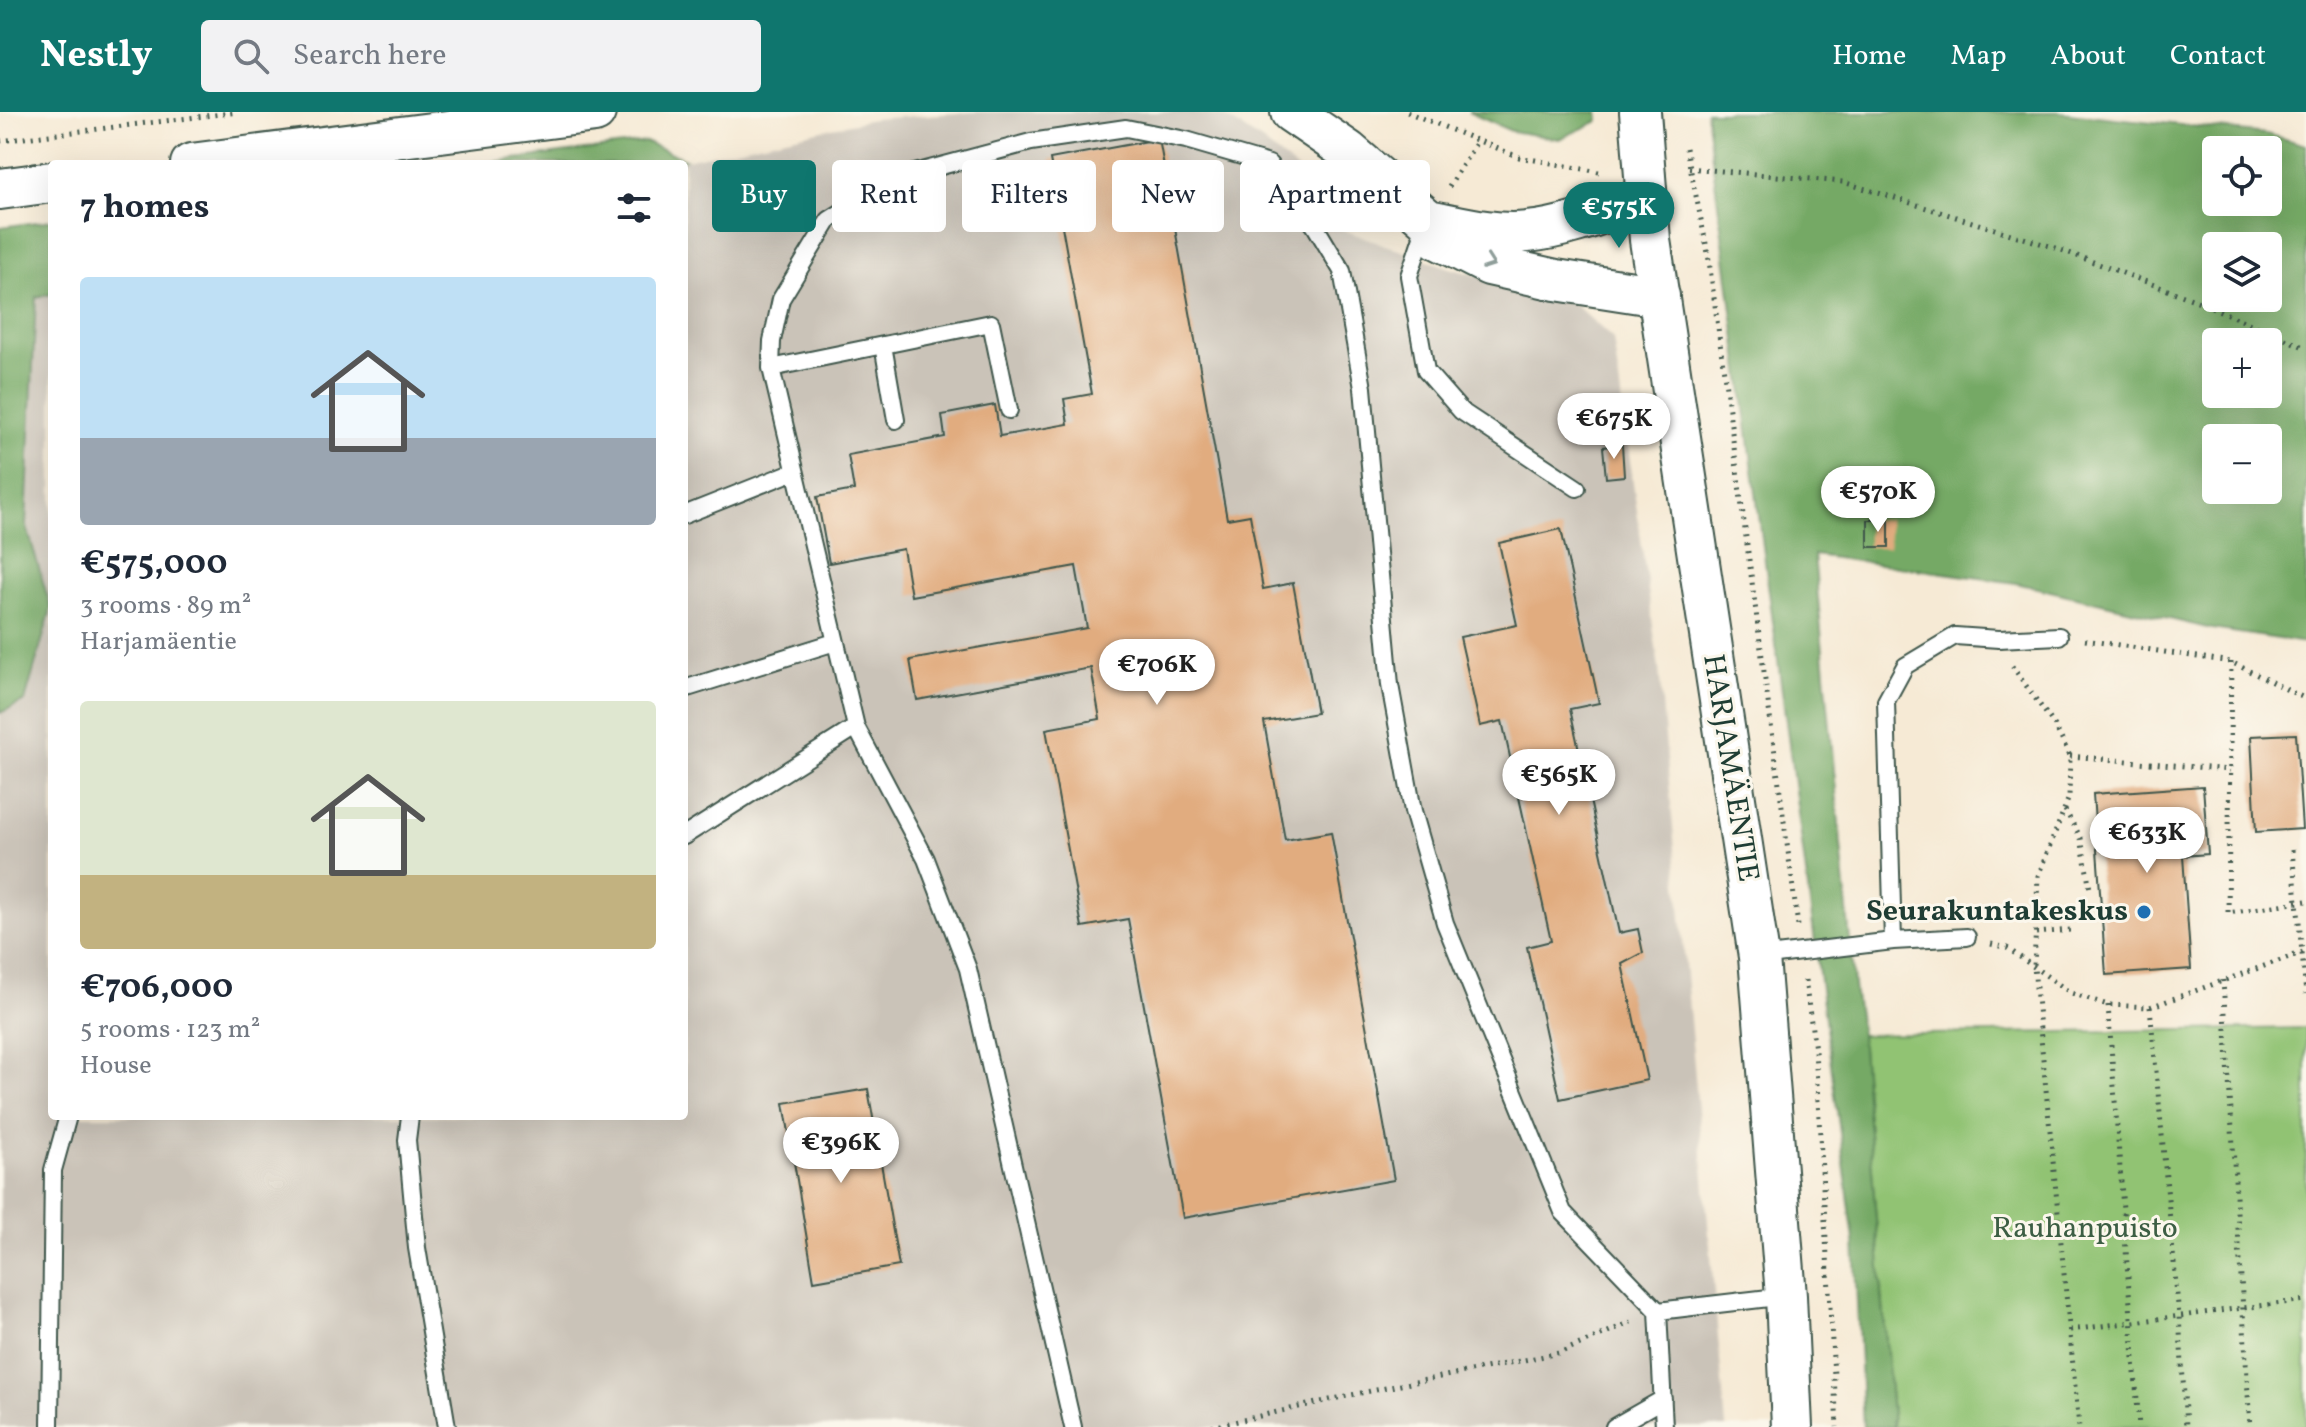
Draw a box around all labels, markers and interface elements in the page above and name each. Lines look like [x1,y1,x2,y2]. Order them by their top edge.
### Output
search box [201,20,761,92]
text: Nestly [40,30,153,83]
icon: search [229,34,273,78]
text: Search here [293,35,446,77]
text: Home [1832,37,1906,76]
text: Map [1950,37,2006,76]
text: About [2050,37,2126,76]
text: Contact [2170,37,2266,76]
map controls [2202,136,2282,504]
button: locate [2202,136,2282,216]
chip: Buy [712,160,816,232]
chip: Rent [832,160,946,232]
chip: Filters [962,160,1096,232]
chip: New [1112,160,1224,232]
chip: Apartment [1240,160,1430,232]
pin: €575K [1563,182,1675,250]
text: 7 homes [80,185,209,232]
icon: filters [612,186,656,230]
text: €575K [1581,190,1657,226]
button: layers [2202,232,2282,312]
one-way arrow [1481,253,1495,270]
button: + [2202,328,2282,408]
icon: home [296,329,440,473]
pin: €675K [1558,393,1670,461]
text: €675K [1575,401,1653,437]
button: − [2202,424,2282,504]
pin: €570K [1822,466,1934,534]
text: €570K [1839,474,1917,510]
text: €575,000 [80,541,227,588]
text: 3 rooms · 89 m² [80,588,251,624]
text: Harjamäentie [80,624,237,660]
pin: €706K [1101,639,1213,707]
text: €706K [1117,647,1197,683]
street label: HARJAMÄENTIE [1691,651,1769,885]
pin: €565K [1503,749,1615,817]
icon: home [296,753,440,897]
text: €565K [1520,757,1598,793]
pin: €633K [2091,807,2203,875]
text: €633K [2108,815,2186,851]
place label: Seurakuntakeskus [1866,891,2128,933]
marker: Seurakuntakeskus [2135,903,2153,921]
text: €706,000 [80,965,233,1012]
text: 5 rooms · 123 m² [80,1012,260,1048]
text: House [80,1048,152,1084]
pin: €396K [785,1117,897,1185]
text: €396K [801,1125,881,1161]
park label: Rauhanpuisto [1992,1208,2178,1250]

